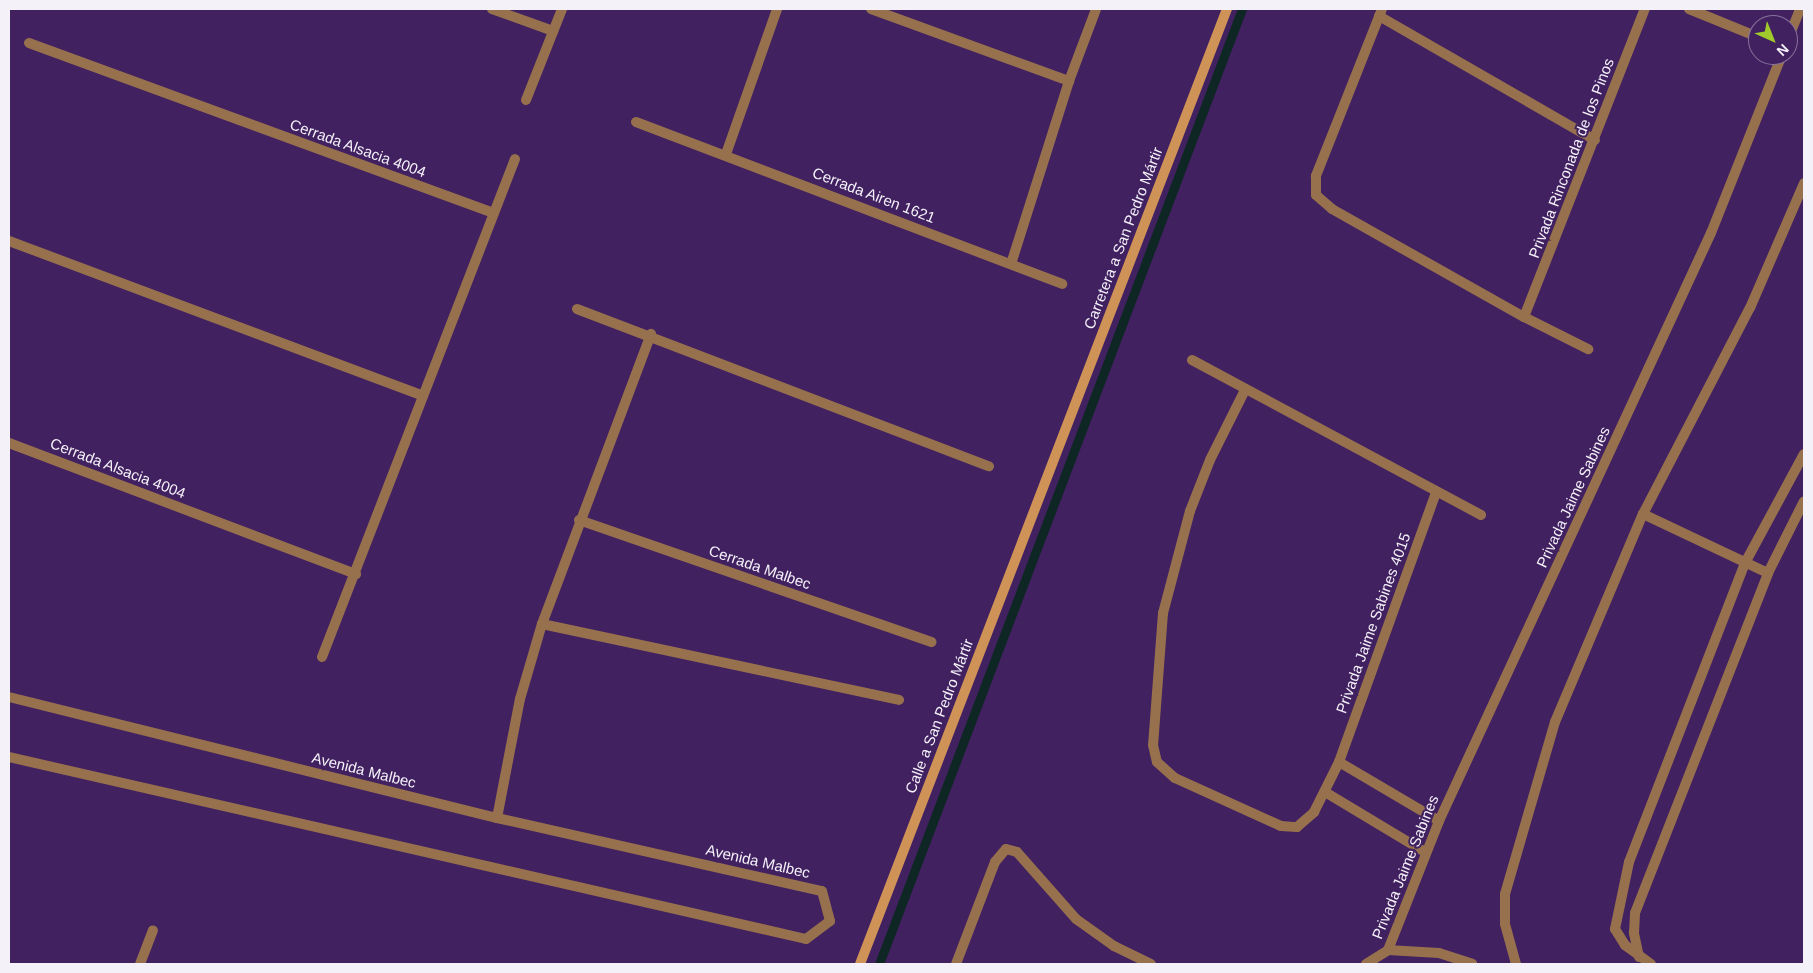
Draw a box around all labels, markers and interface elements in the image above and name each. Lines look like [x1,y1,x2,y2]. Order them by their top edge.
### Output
north arrow [1748,15,1798,65]
text: N [1774,41,1792,59]
street label: Privada Rinconada de los Pinos [1524,56,1618,260]
street label: Cerrada Alsacia 4004 [287,115,429,181]
street label: Carretera a San Pedro Mártir [1080,144,1166,332]
street label: Cerrada Airen 1621 [810,163,938,227]
street label: Privada Jaime Sabines [1532,424,1614,570]
street label: Cerrada Alsacia 4004 [47,434,189,502]
street label: Privada Jaime Sabines 4015 [1332,530,1414,716]
street label: Cerrada Malbec [707,541,813,593]
street label: Calle a San Pedro Mártir [901,636,977,796]
street label: Avenida Malbec [310,748,418,792]
street label: Privada Jaime Sabines [1368,793,1442,941]
street label: Avenida Malbec [704,840,812,882]

